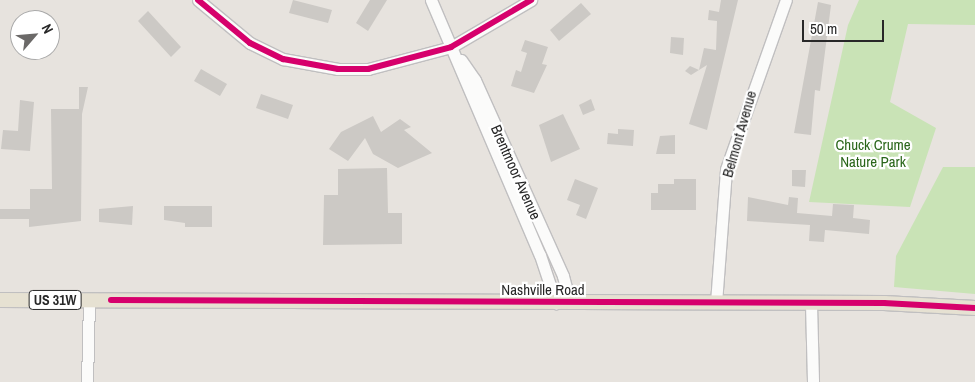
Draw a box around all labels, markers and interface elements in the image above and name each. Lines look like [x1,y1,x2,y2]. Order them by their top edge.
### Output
north arrow [10,10,60,60]
scale bar [805,10,888,42]
text: 50 m [810,18,837,39]
text: N [38,21,57,36]
street label: Belmont Avenue [718,88,760,180]
street label: Brentmoor Avenue [487,122,545,222]
park label: Chuck Crume Nature Park [835,135,911,170]
street label: Nashville Road [501,281,585,299]
road number: US 31W [28,288,82,312]

